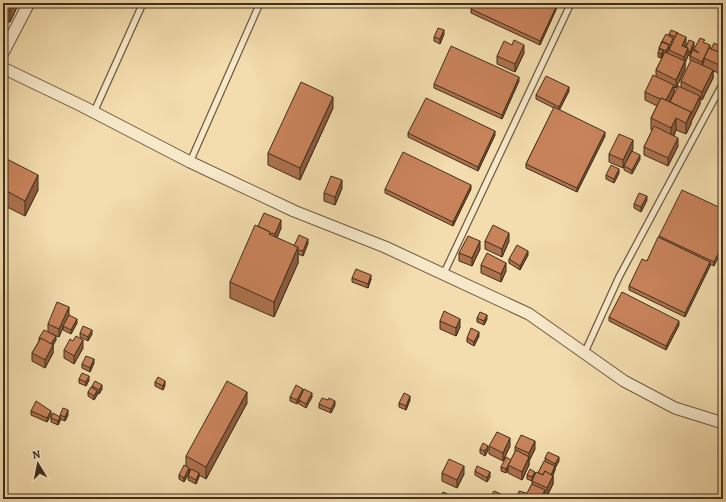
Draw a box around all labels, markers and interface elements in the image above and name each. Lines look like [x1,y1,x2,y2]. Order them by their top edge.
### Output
north arrow [18,444,58,484]
text: N [31,447,42,463]

